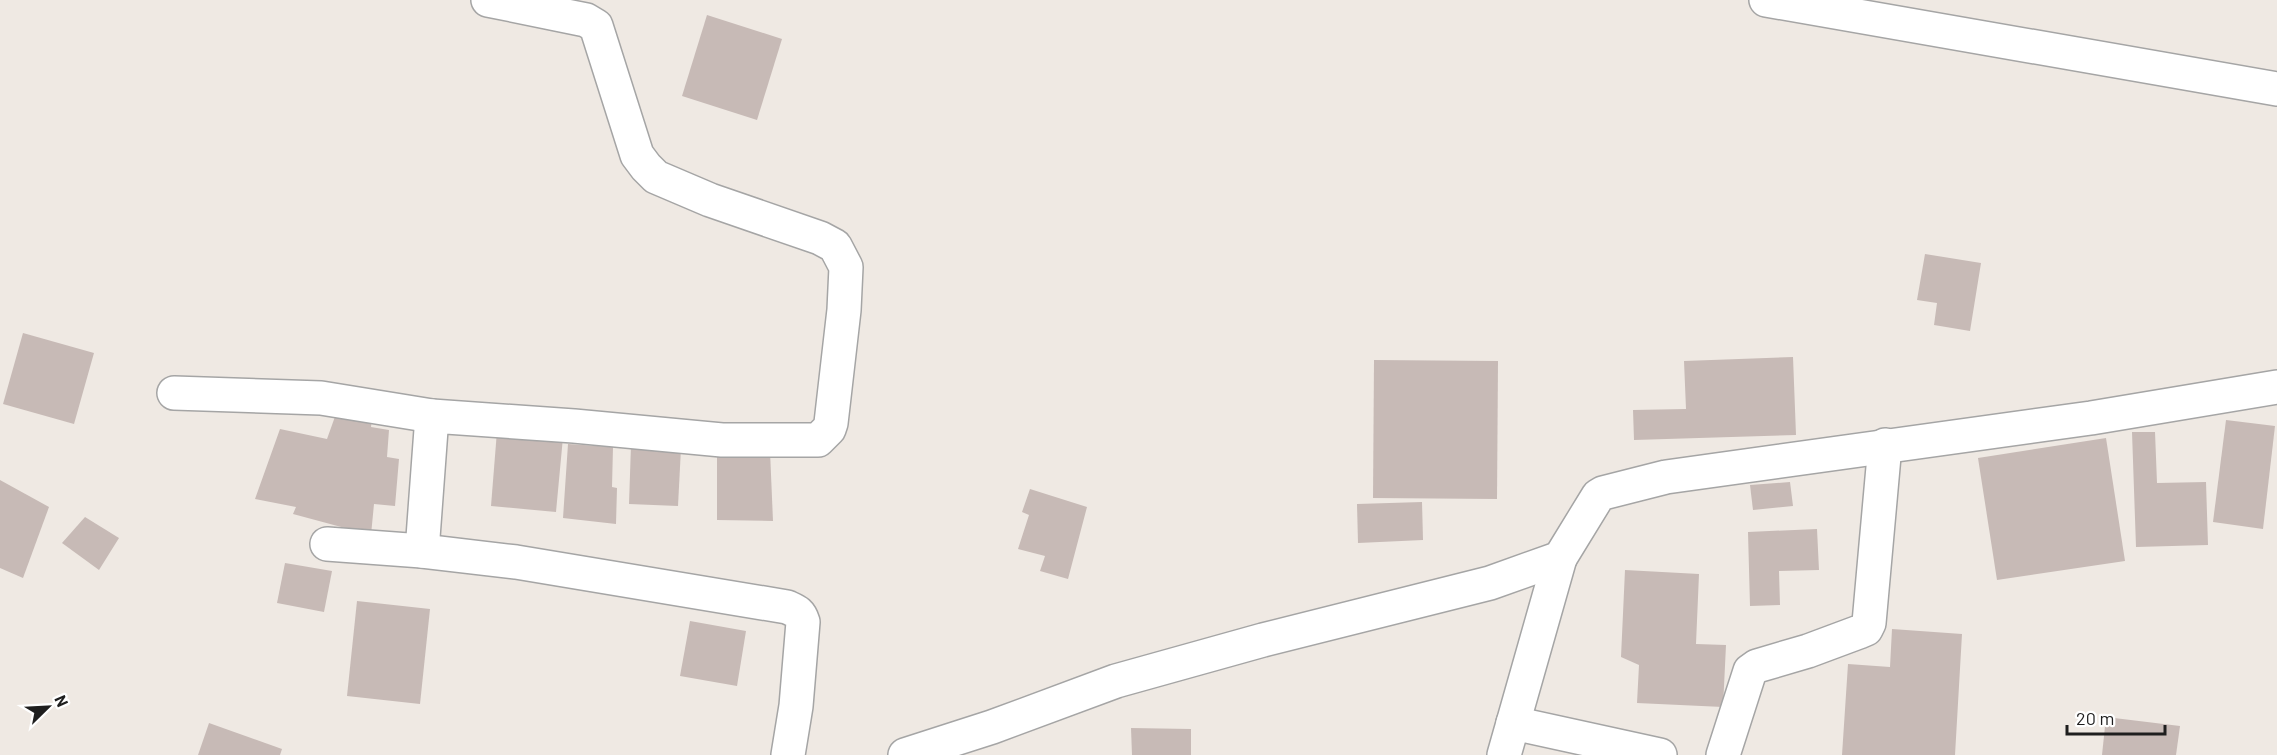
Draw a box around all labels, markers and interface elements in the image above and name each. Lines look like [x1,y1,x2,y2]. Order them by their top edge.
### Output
north arrow [18,677,78,737]
text: N [51,692,73,709]
scale bar [2067,698,2164,736]
text: 20 m [2076,707,2114,729]

